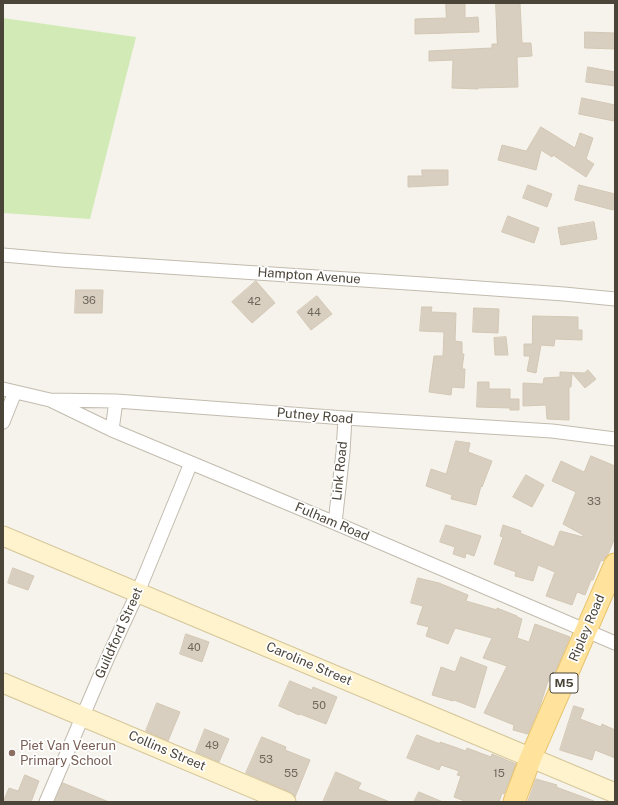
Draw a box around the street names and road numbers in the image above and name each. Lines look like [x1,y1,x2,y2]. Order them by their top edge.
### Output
street label: Hampton Avenue [257,265,361,287]
street label: Putney Road [276,405,354,427]
street label: Link Road [329,441,351,501]
street label: Fulham Road [293,499,371,545]
street label: Guildford Street [92,585,146,681]
street label: Ripley Road [566,592,608,664]
street label: Caroline Street [264,639,354,689]
road number: M5 [550,673,578,693]
street label: Collins Street [126,728,208,774]

